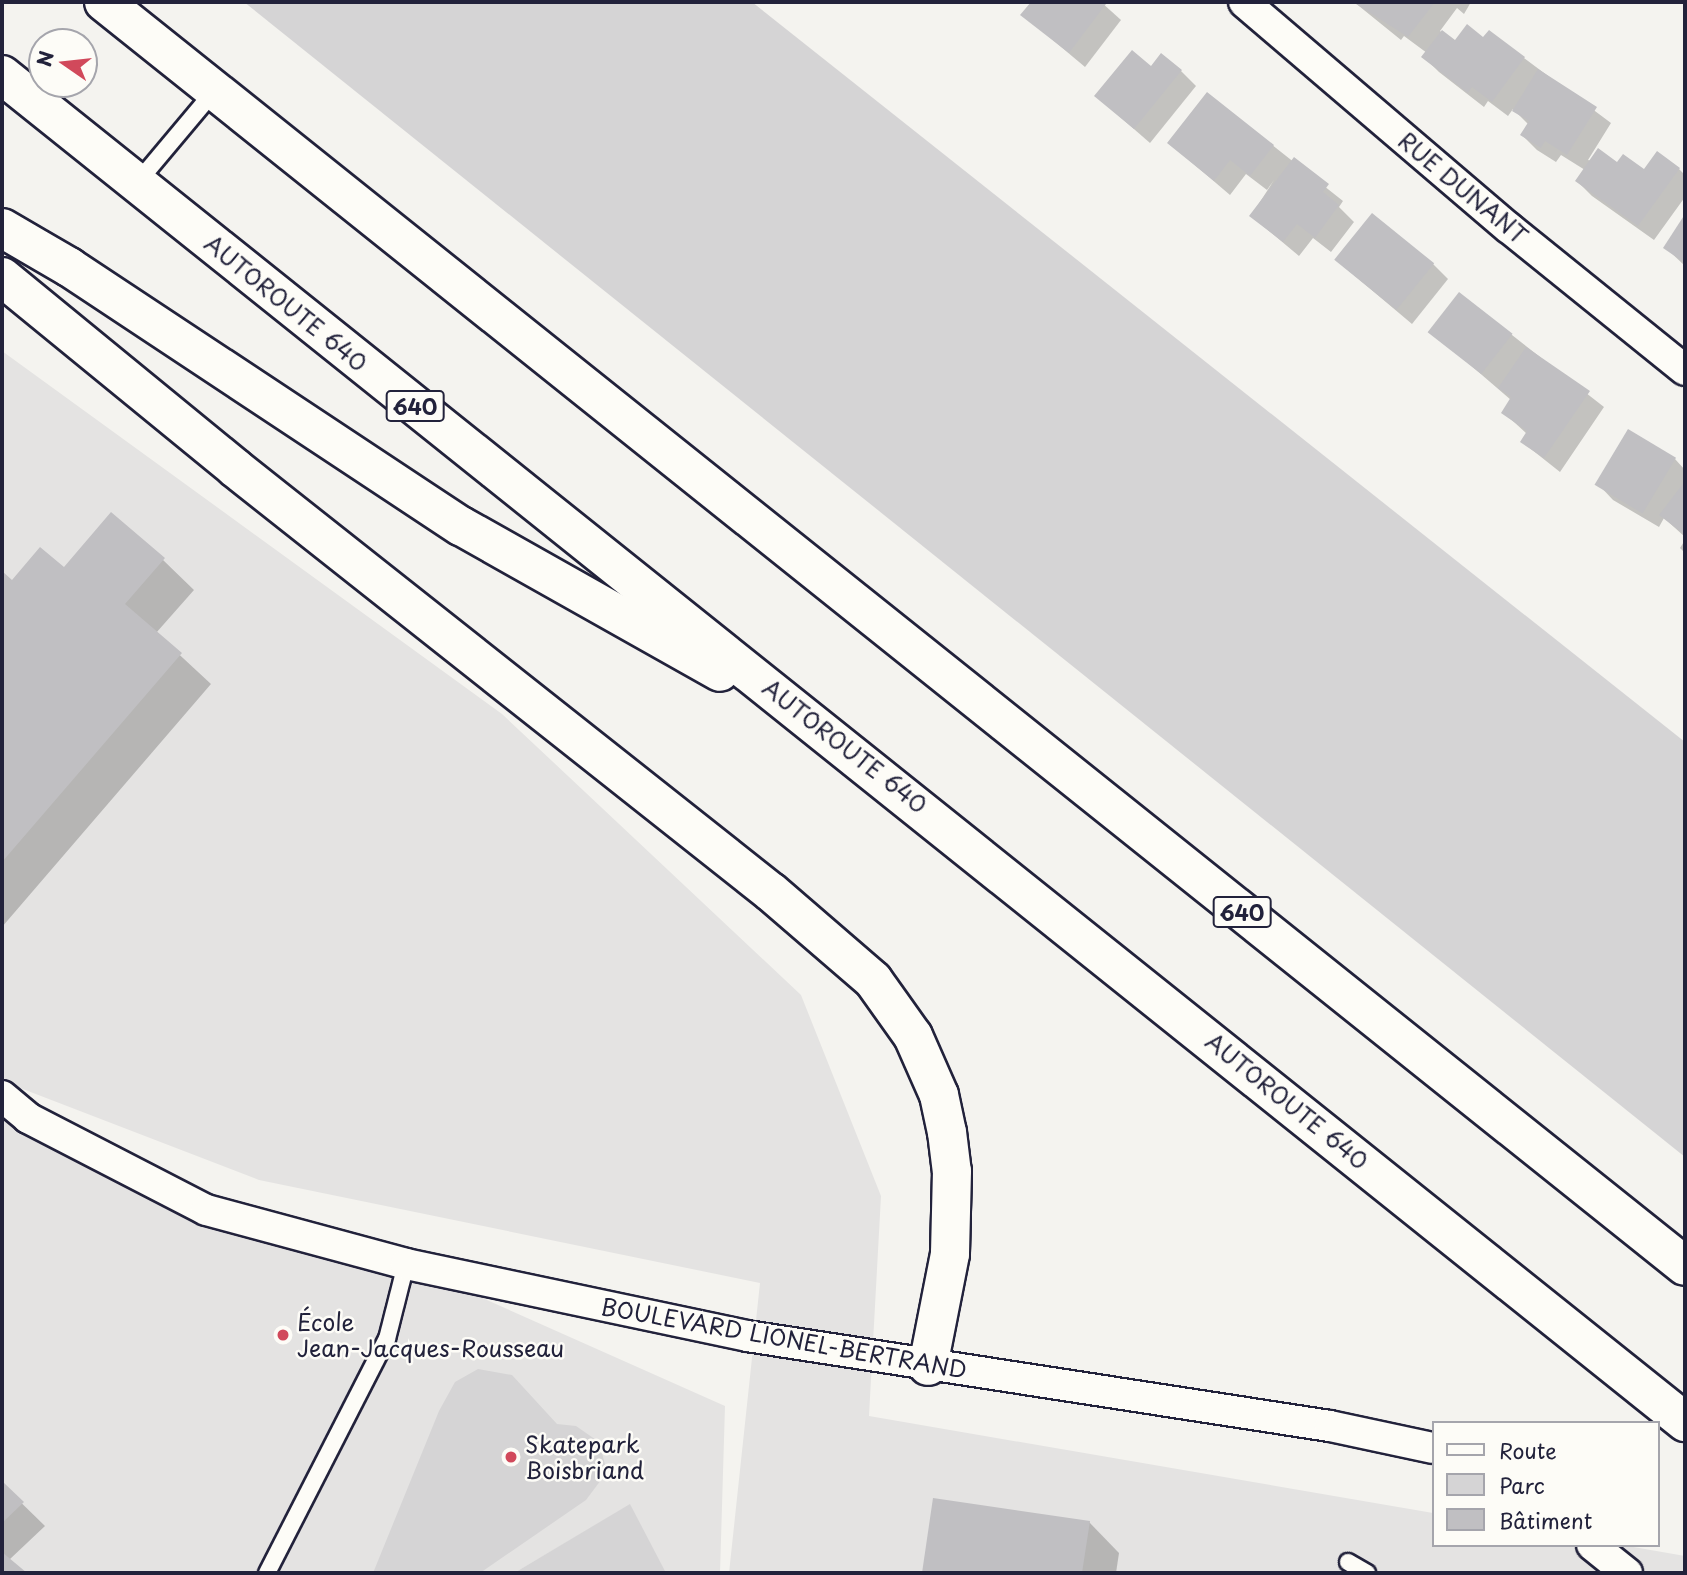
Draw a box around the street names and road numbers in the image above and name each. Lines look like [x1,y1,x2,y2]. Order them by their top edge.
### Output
street label: RUE DUNANT [1392,126,1534,250]
street label: AUTOROUTE 640 [198,228,374,378]
road number: 640 [385,388,445,424]
street label: AUTOROUTE 640 [757,673,933,819]
road number: 640 [1212,894,1272,930]
street label: AUTOROUTE 640 [1199,1026,1375,1176]
street label: BOULEVARD LIONEL-BERTRAND [598,1292,970,1384]

